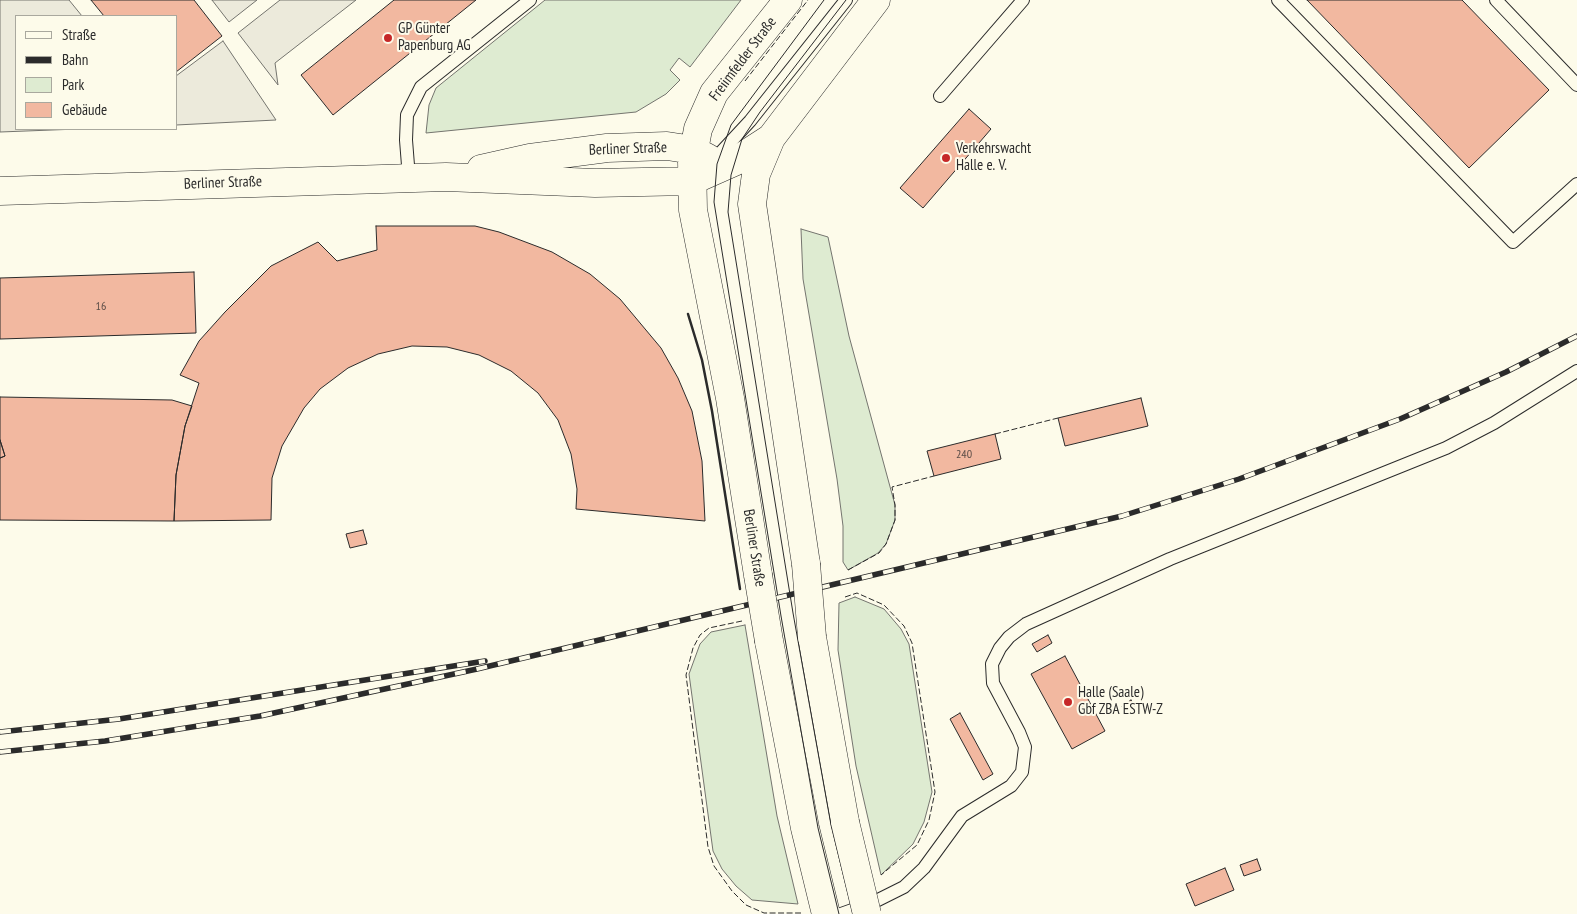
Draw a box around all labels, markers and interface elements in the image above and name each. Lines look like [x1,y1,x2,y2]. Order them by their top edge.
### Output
street label: Freiimfelder Straße [706,14,780,104]
legend [15,15,178,130]
place label: GP Günter Papenburg AG [398,20,471,55]
text: Straße [62,25,96,44]
marker: GP Günter Papenburg AG [382,32,394,44]
text: Bahn [62,50,88,69]
text: Park [62,75,84,94]
text: Gebäude [62,100,107,119]
street label: Berliner Straße [589,139,667,159]
place label: Verkehrswacht Halle e. V. [956,140,1031,175]
marker: Verkehrswacht Halle e. V. [940,152,952,164]
street label: Berliner Straße [184,173,262,193]
house number: 16 [96,300,106,314]
house number: 240 [956,448,972,462]
street label: Berliner Straße [739,508,769,588]
place label: Halle (Saale) Gbf ZBA ESTW-Z [1078,684,1163,719]
marker: Halle (Saale) Gbf ZBA ESTW-Z [1062,696,1074,708]

